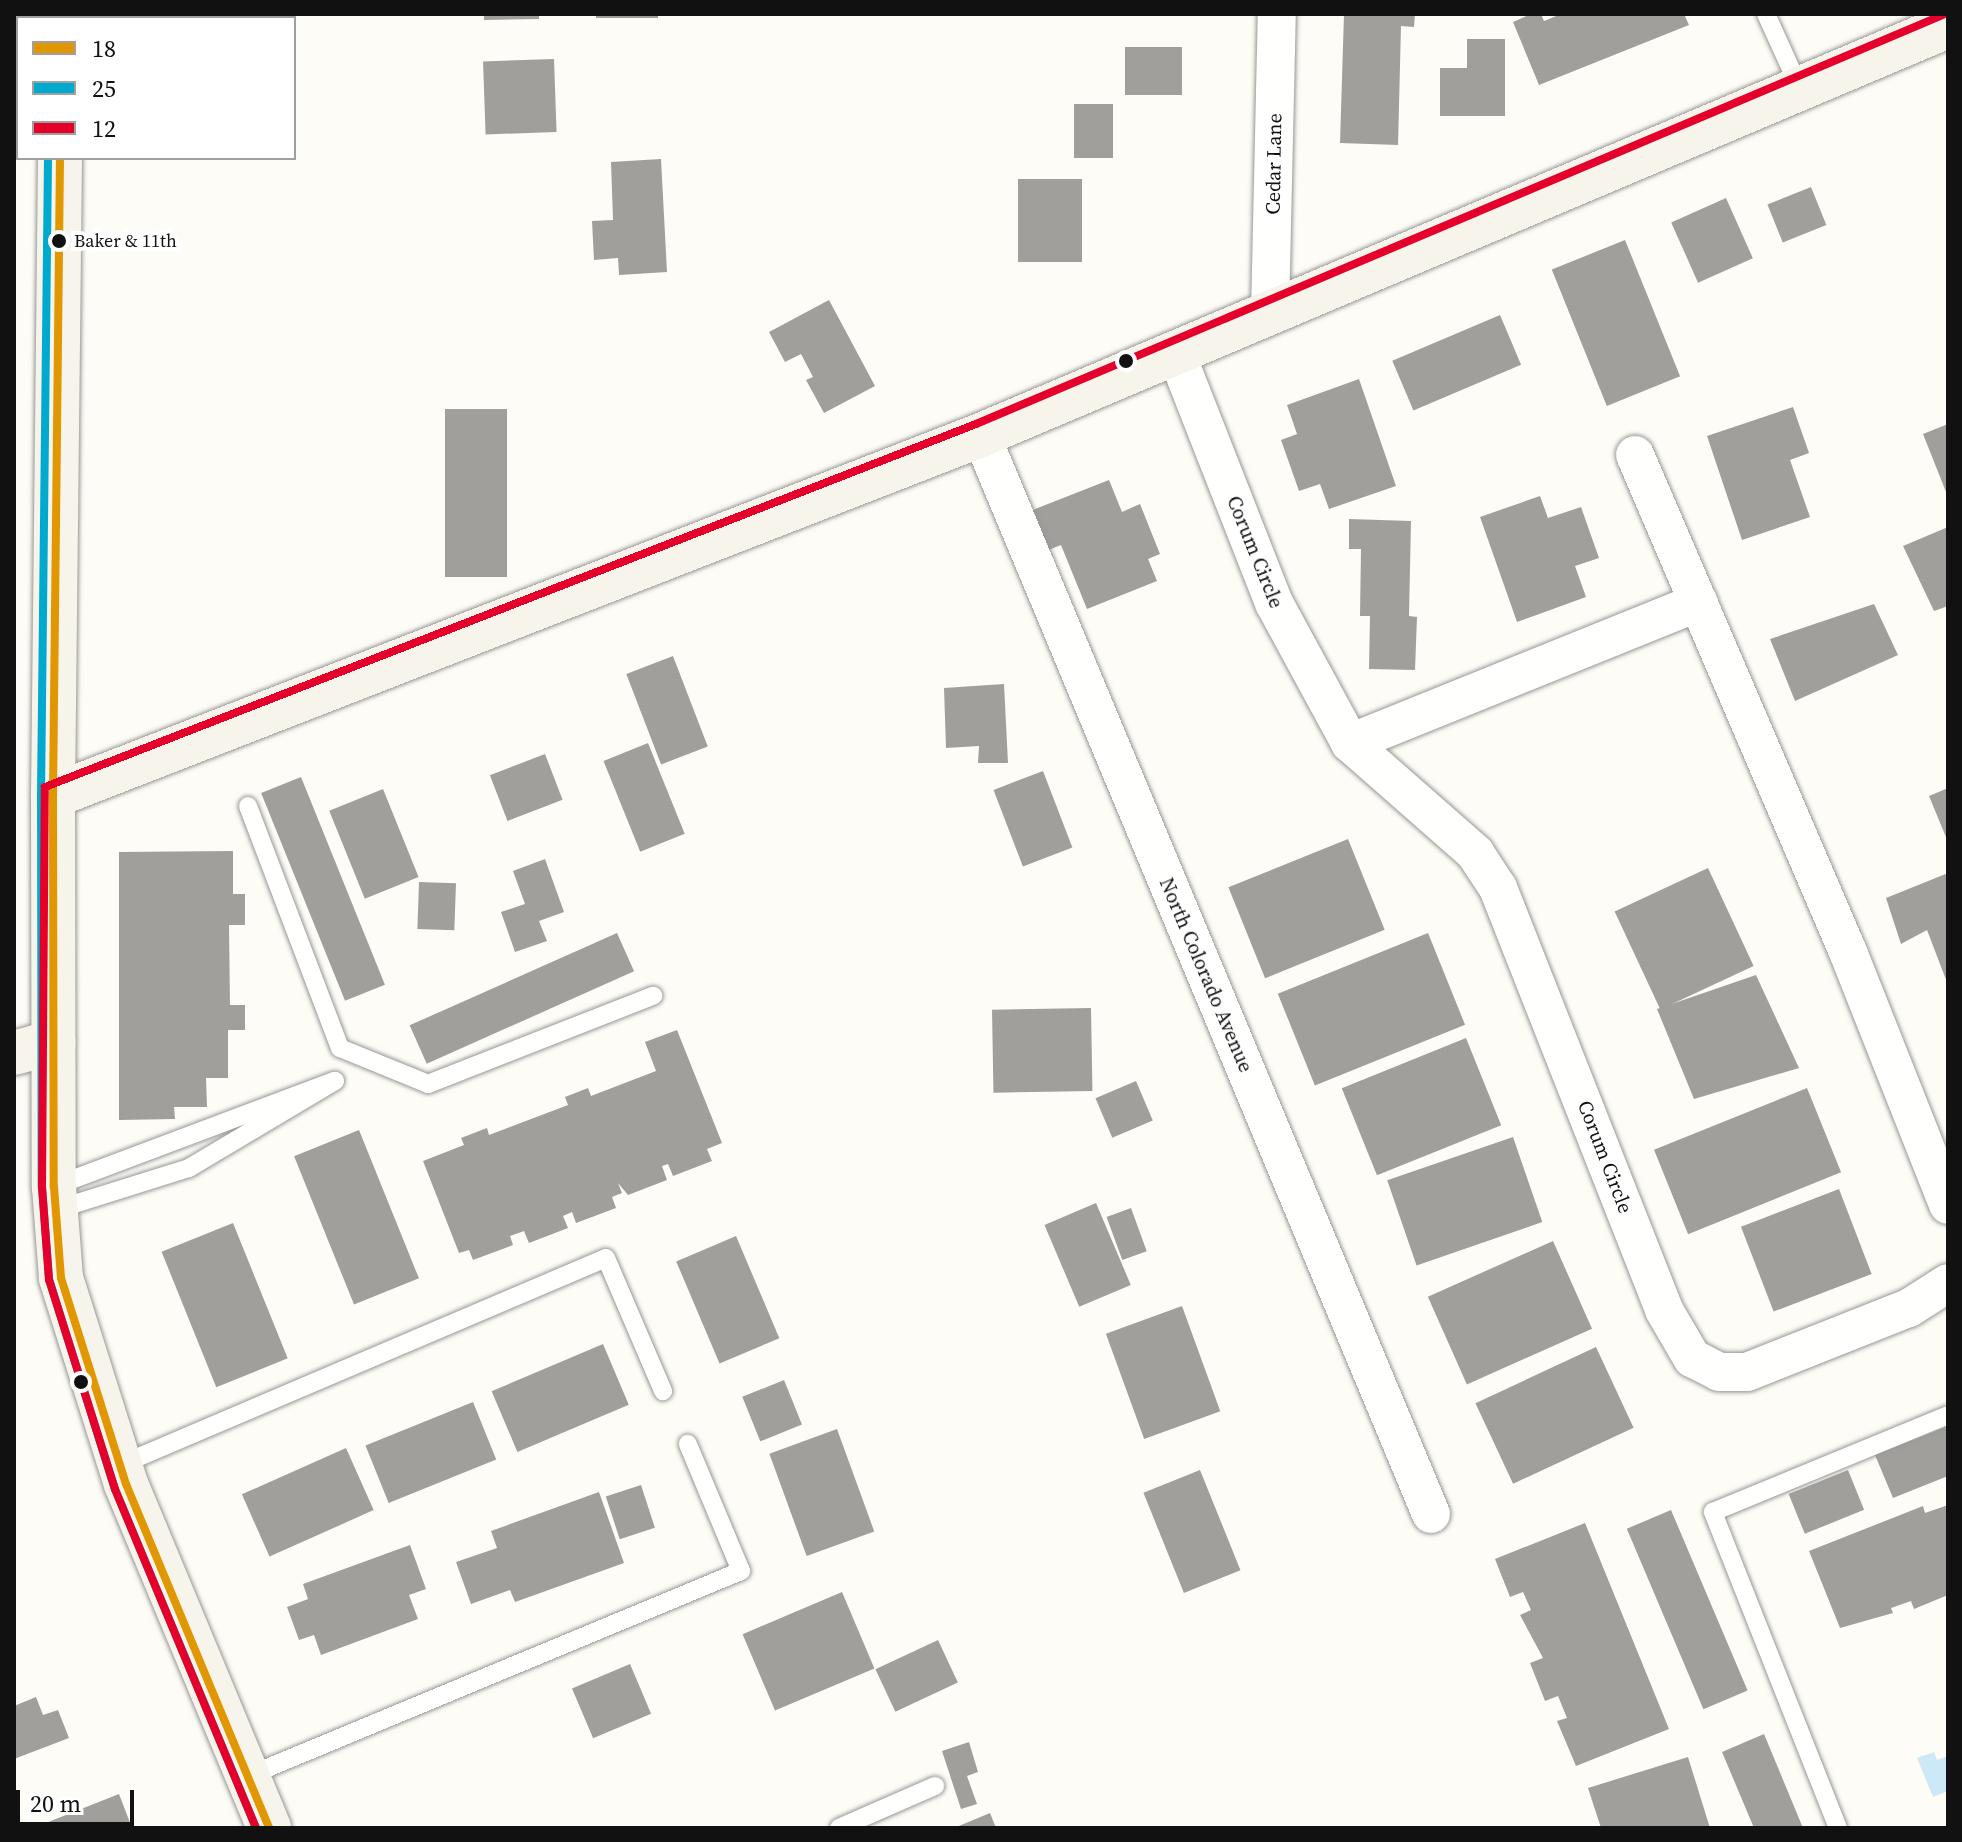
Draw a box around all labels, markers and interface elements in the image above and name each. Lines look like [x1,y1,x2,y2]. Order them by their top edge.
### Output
legend [16,16,296,160]
text: 18 [92,32,116,65]
text: 25 [92,72,116,105]
text: 12 [92,112,116,145]
street label: Cedar Lane [1261,113,1287,215]
place label: Baker & 11th [74,230,177,252]
marker: Baker & 11th [51,233,67,249]
unlabelled marker [1118,353,1134,369]
street label: Corum Circle [1222,492,1288,612]
street label: North Colorado Avenue [1154,874,1258,1076]
street label: Corum Circle [1572,1097,1638,1217]
unlabelled marker [73,1374,89,1390]
scale bar [20,1774,138,1824]
text: 20 m [30,1787,81,1820]

